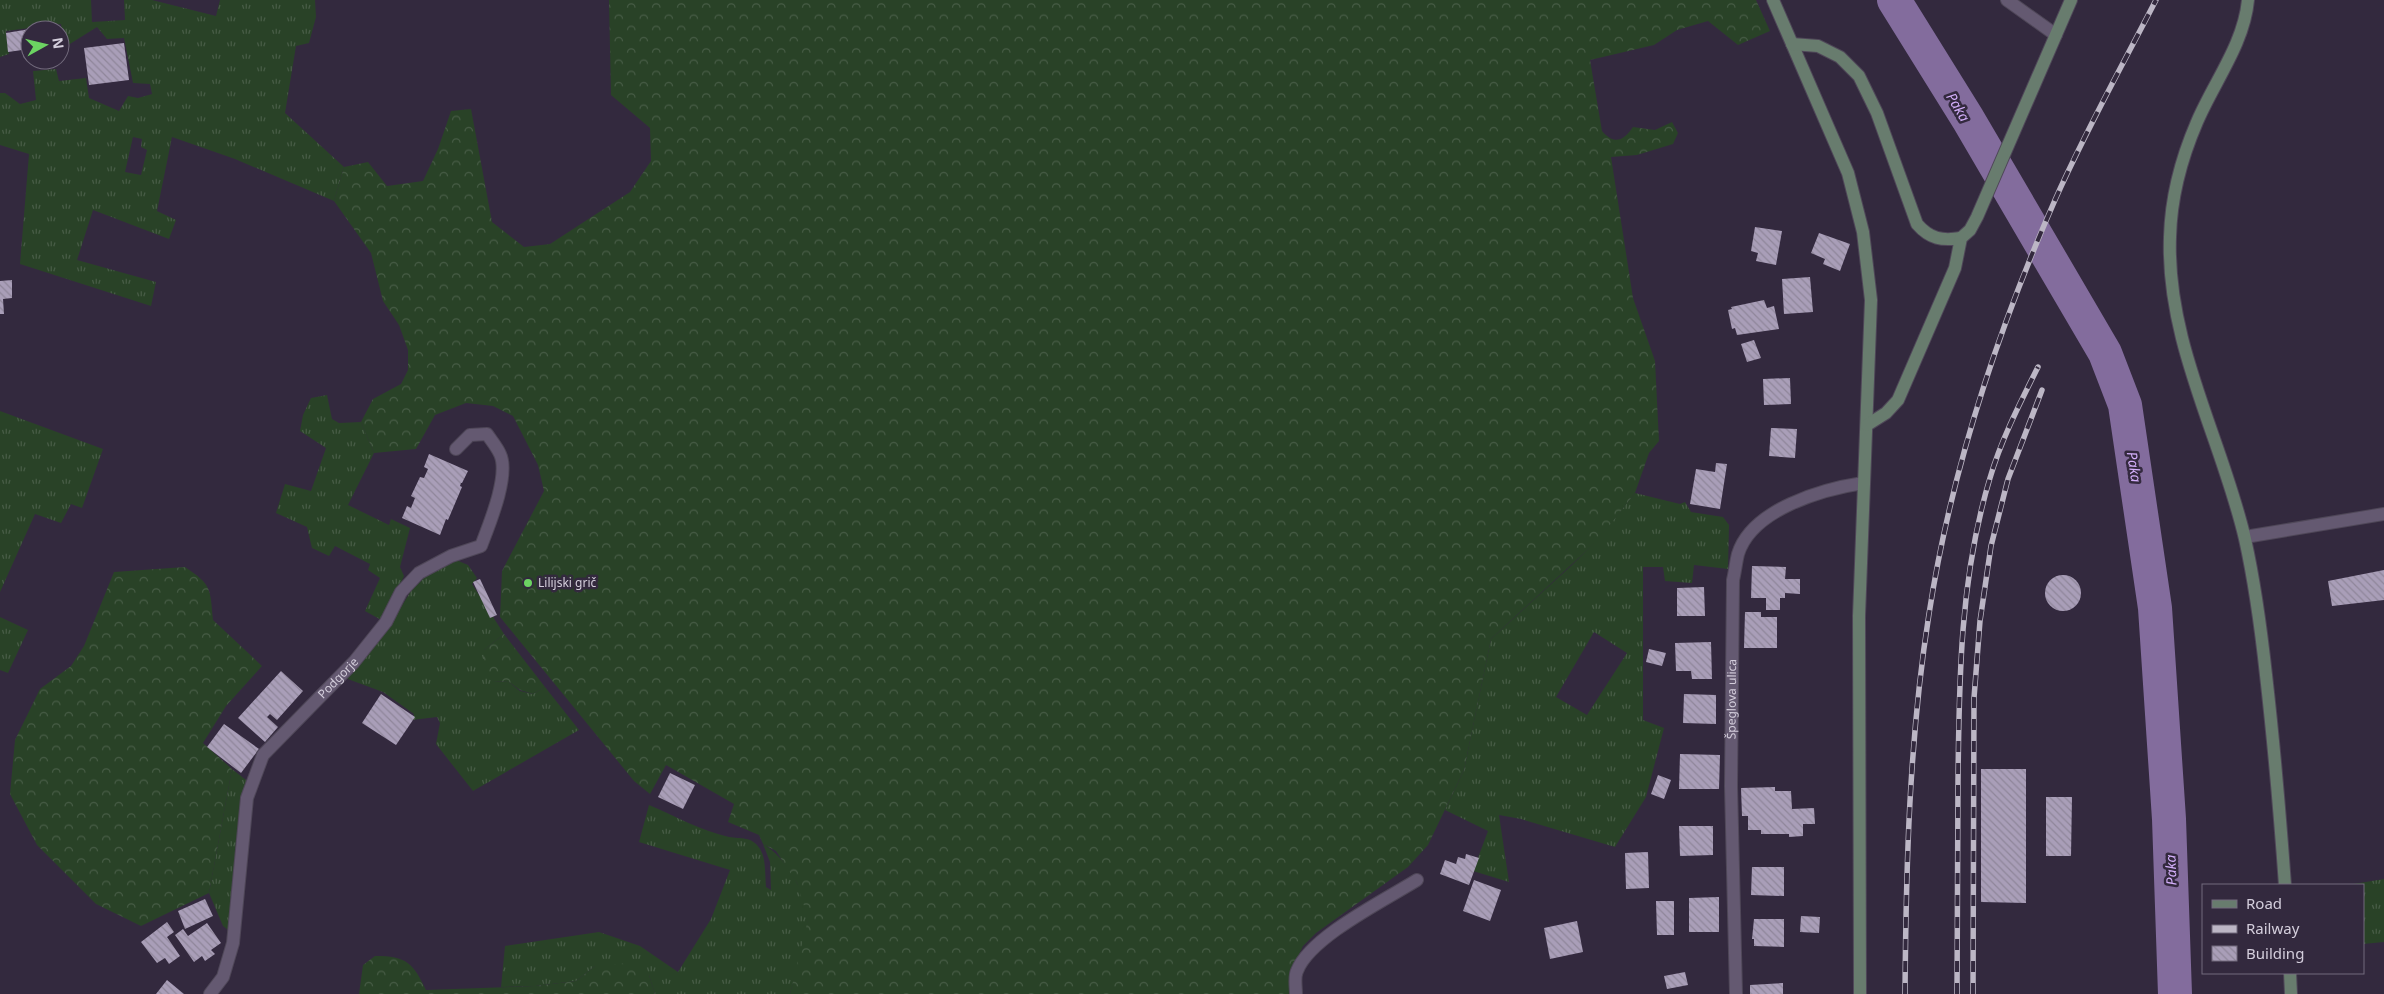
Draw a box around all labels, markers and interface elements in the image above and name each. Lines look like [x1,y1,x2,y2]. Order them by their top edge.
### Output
north arrow [20,20,70,70]
text: N [48,36,69,50]
water label: Paka [1942,89,1975,125]
water label: Paka [2123,450,2146,484]
place label: Lilijski grič [538,574,596,591]
marker: Lilijski grič [522,577,534,589]
street label: Podgorje [314,653,362,702]
street label: Špeglova ulica [1722,659,1740,739]
water label: Paka [2160,854,2181,886]
legend [2202,884,2364,974]
text: Road [2246,893,2282,913]
text: Railway [2246,918,2300,938]
text: Building [2246,943,2304,963]

